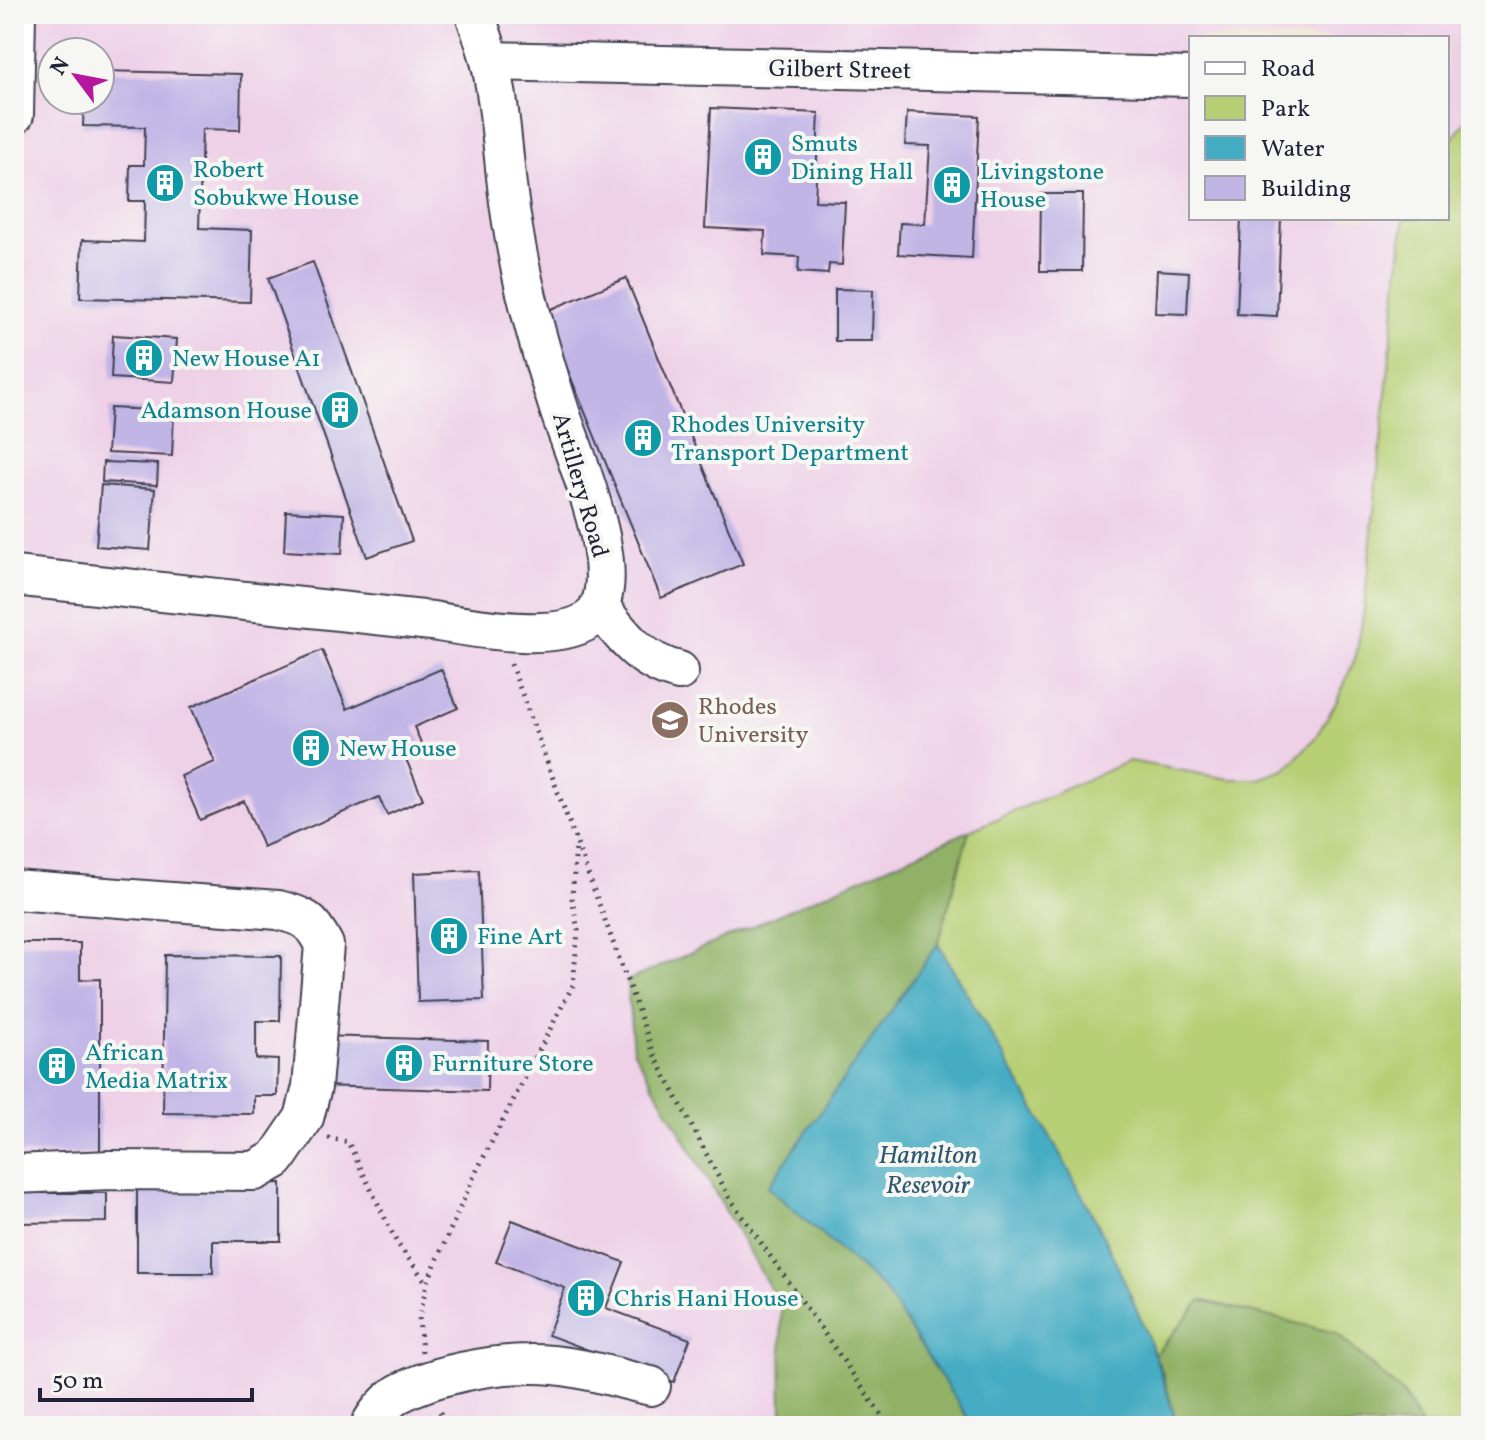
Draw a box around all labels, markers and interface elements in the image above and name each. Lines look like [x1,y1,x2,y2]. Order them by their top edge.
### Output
north arrow [36,36,116,116]
legend [1189,36,1449,220]
text: N [44,52,79,82]
street label: Gilbert Street [768,53,912,89]
text: Road [1261,53,1315,87]
text: Park [1261,93,1310,127]
place label: Smuts Dining Hall [791,128,913,190]
text: Water [1261,133,1325,167]
building icon: Smuts Dining Hall [742,136,784,178]
place label: Robert Sobukwe House [193,154,359,216]
place label: Livingstone House [980,156,1104,218]
building icon: Robert Sobukwe House [144,162,186,204]
building icon: Livingstone House [931,164,973,206]
text: Building [1261,173,1351,207]
building icon: New House A1 [123,337,165,379]
place label: New House A1 [172,343,321,377]
building icon: Adamson House [319,389,361,431]
place label: Adamson House [141,395,312,429]
street label: Artillery Road [542,409,616,562]
place label: Rhodes University Transport Department [671,409,909,471]
building icon: Rhodes University Transport Department [622,417,664,459]
place label: Rhodes University [698,691,809,753]
school or university icon: Rhodes University [649,699,691,741]
building icon: New House [290,727,332,769]
place label: New House [339,733,457,767]
building icon: Fine Art [428,915,470,957]
place label: Fine Art [477,921,563,955]
place label: African Media Matrix [85,1037,228,1099]
building icon: Furniture Store [383,1042,425,1084]
building icon: African Media Matrix [36,1045,78,1087]
place label: Furniture Store [432,1048,594,1082]
water label: Hamilton Resevoir [878,1138,978,1204]
building icon: Chris Hani House [565,1277,607,1319]
place label: Chris Hani House [614,1283,799,1317]
scale bar [40,1352,252,1402]
text: 50 m [52,1365,104,1399]

